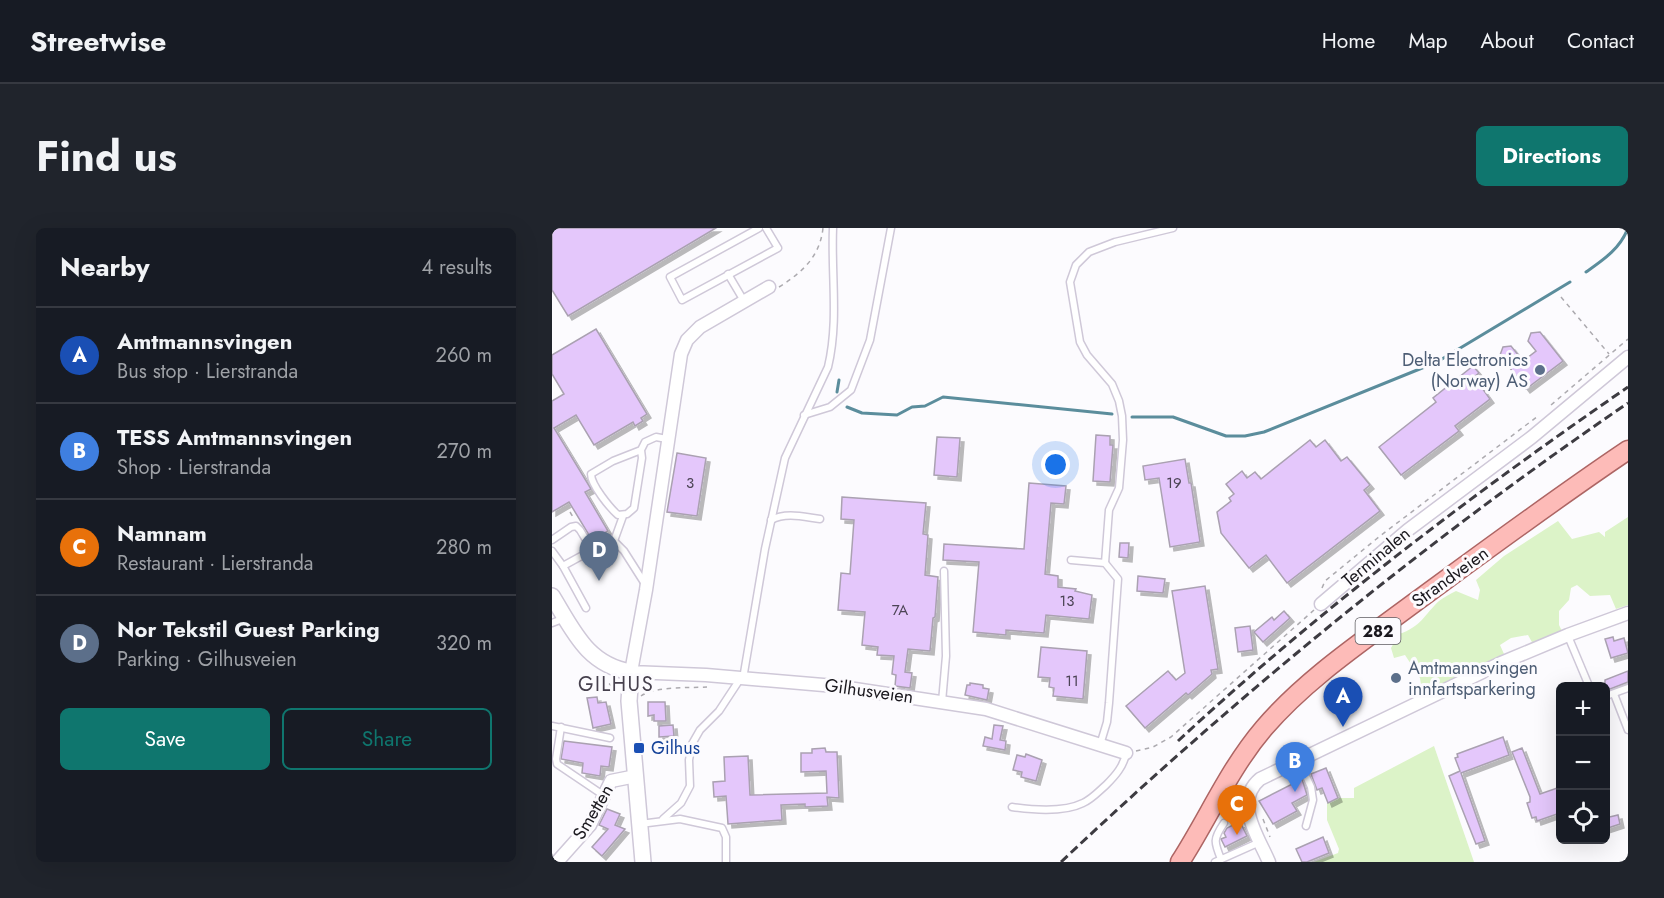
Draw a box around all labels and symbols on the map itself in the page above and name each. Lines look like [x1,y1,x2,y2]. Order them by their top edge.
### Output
place label: Delta Electronics (Norway) AS [1402,347,1528,394]
marker: Delta Electronics (Norway) AS [1533,363,1547,377]
your location [1041,450,1070,479]
house number: 3 [686,472,694,494]
house number: 19 [1166,472,1182,494]
street label: Terminalen [1336,521,1416,593]
pin: D [580,532,618,581]
street label: Strandveien [1406,540,1494,614]
house number: 13 [1060,590,1074,612]
house number: 7A [892,599,908,621]
road number: 282 [1356,618,1400,644]
place label: Amtmannsvingen innfartsparkering [1408,655,1538,702]
district label: GILHUS [578,670,654,699]
house number: 11 [1065,670,1079,692]
marker: Amtmannsvingen innfartsparkering [1389,671,1403,685]
street label: Gilhusveien [823,672,915,710]
pin: A [1324,678,1362,727]
place label: Gilhus [651,735,700,761]
marker: Gilhus [632,741,646,755]
pin: B [1276,742,1314,792]
street label: Smetten [566,779,620,845]
pin: C [1218,786,1256,835]

